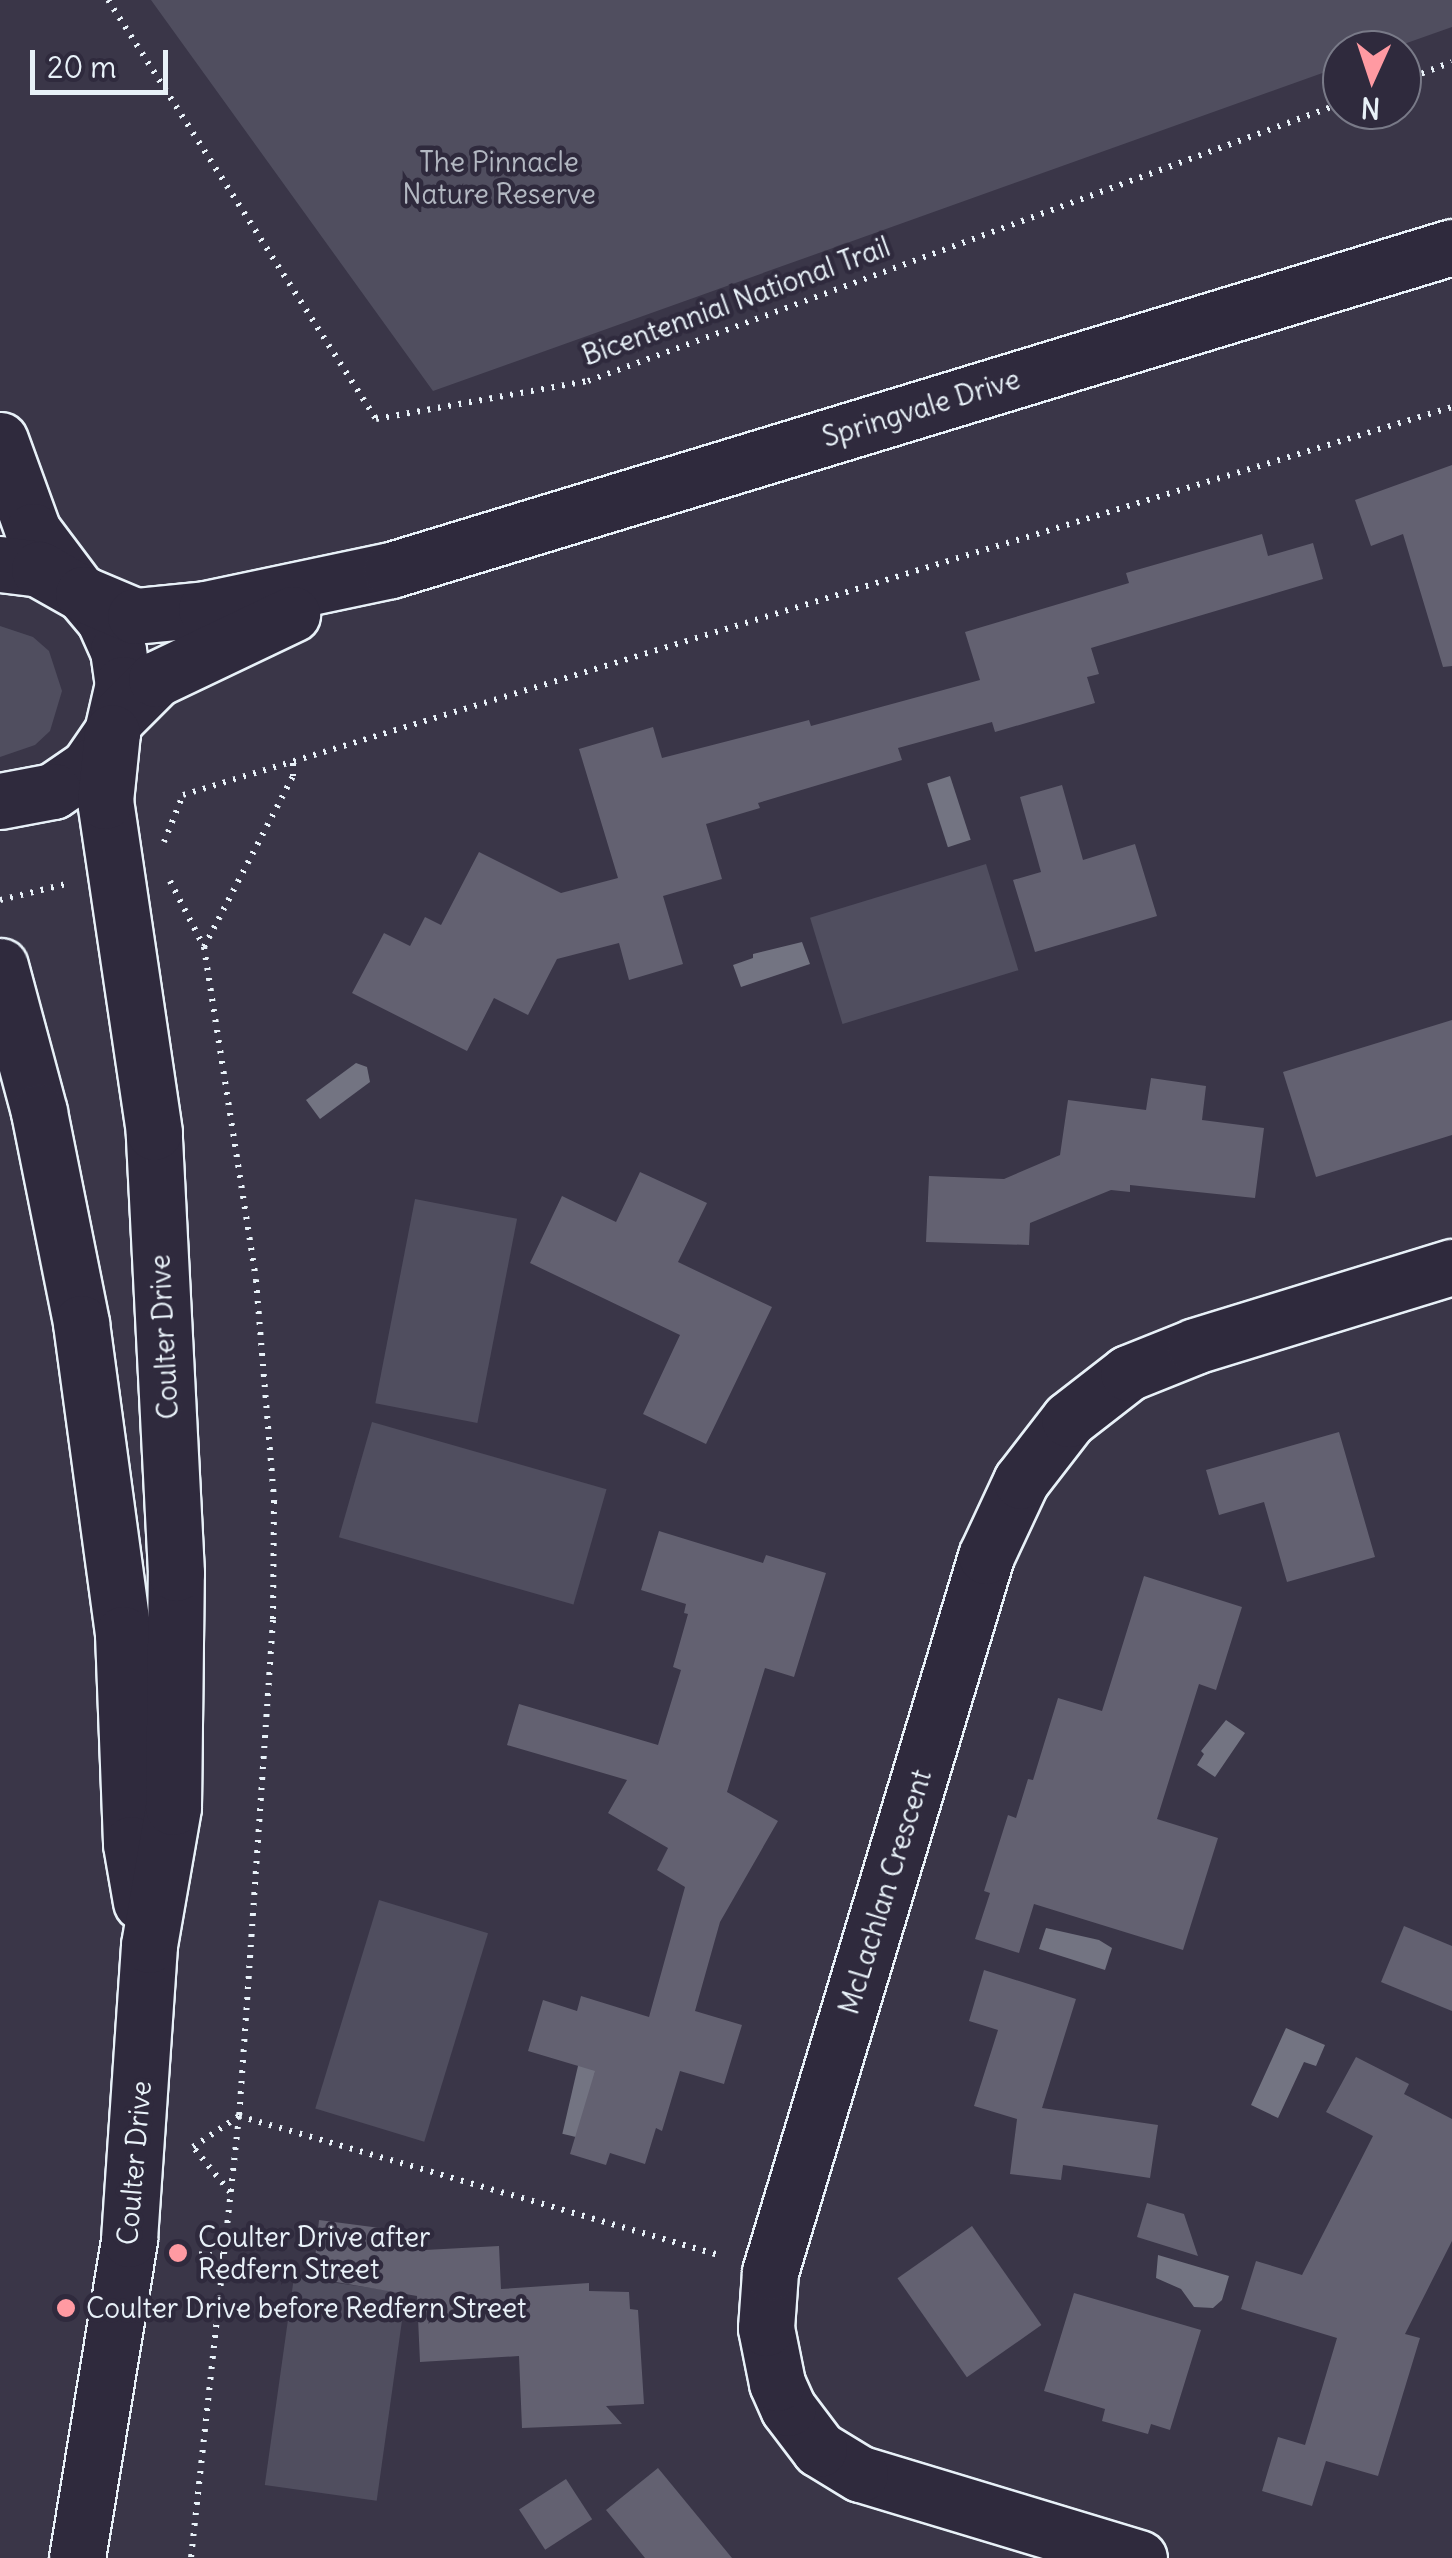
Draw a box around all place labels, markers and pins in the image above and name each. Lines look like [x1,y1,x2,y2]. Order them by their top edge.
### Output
place label: Coulter Drive after Redfern Street [198,2220,430,2286]
marker: Coulter Drive after Redfern Street [167,2242,189,2264]
place label: Coulter Drive before Redfern Street [86,2291,526,2325]
marker: Coulter Drive before Redfern Street [55,2297,77,2319]

